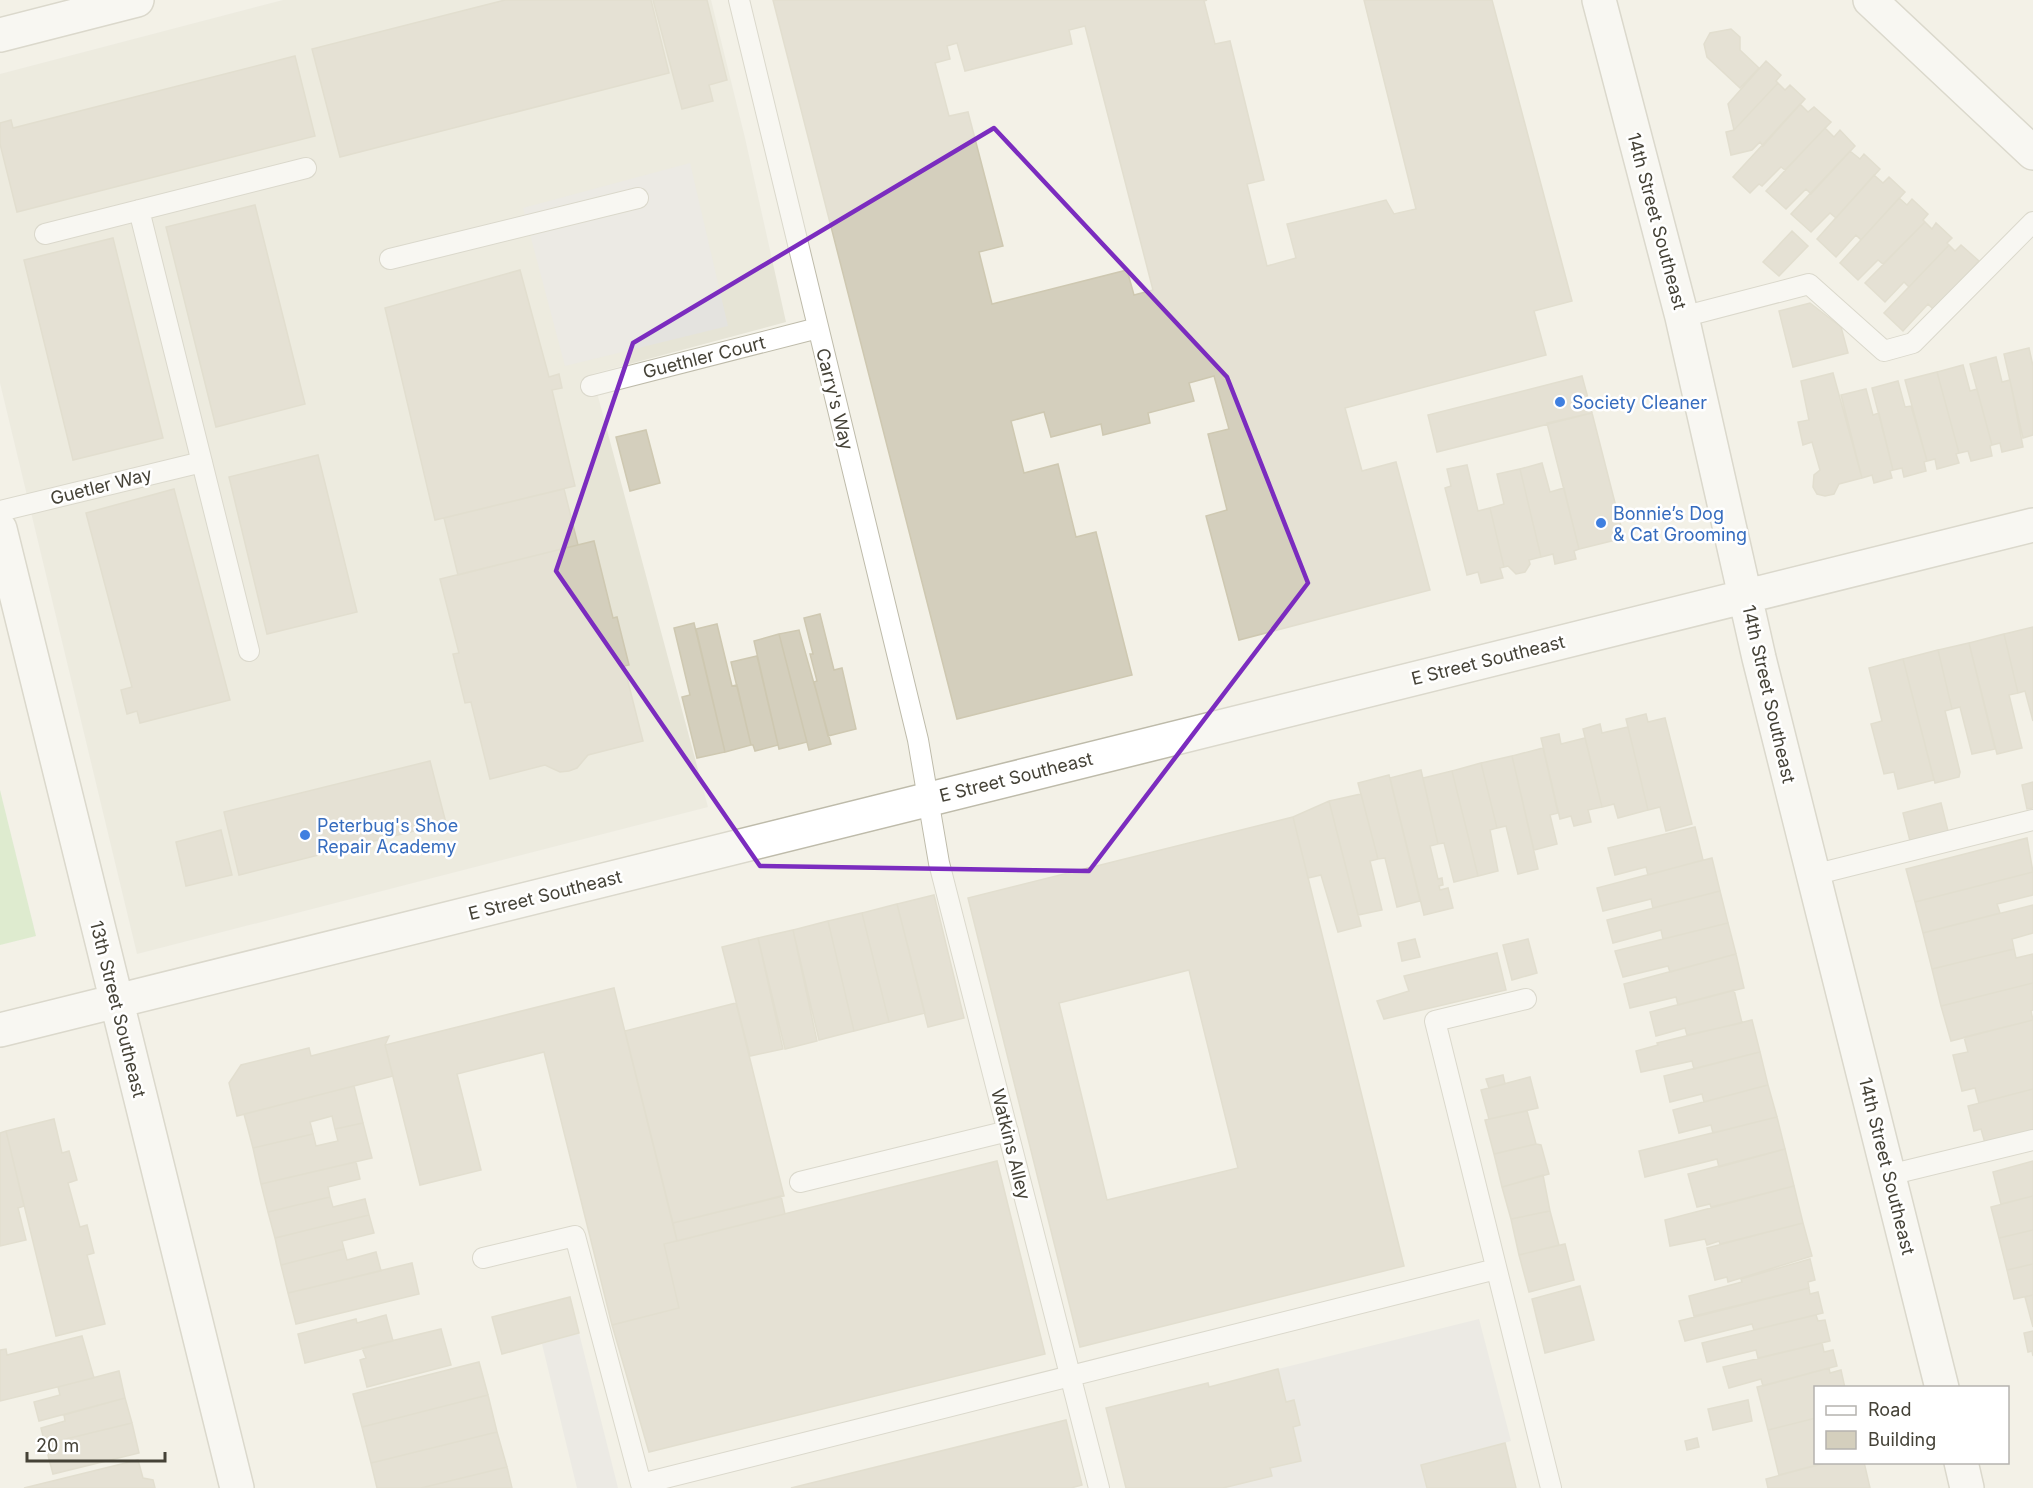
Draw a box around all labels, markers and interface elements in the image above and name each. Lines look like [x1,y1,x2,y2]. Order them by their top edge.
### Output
street label: 14th Street Southeast [1623,130,1691,312]
street label: Guethler Court [641,332,767,382]
street label: Carry's Way [812,346,858,452]
place label: Society Cleaner [1572,392,1707,413]
marker: Society Cleaner [1553,395,1567,409]
street label: Guetler Way [48,463,154,509]
place label: Bonnie’s Dog & Cat Grooming [1613,503,1747,545]
marker: Bonnie’s Dog & Cat Grooming [1594,516,1608,530]
street label: 14th Street Southeast [1738,603,1800,785]
street label: E Street Southeast [1409,631,1567,689]
street label: E Street Southeast [937,748,1095,806]
place label: Peterbug's Shoe Repair Academy [317,815,458,857]
marker: Peterbug's Shoe Repair Academy [298,828,312,842]
street label: E Street Southeast [466,866,624,924]
street label: 13th Street Southeast [86,918,150,1100]
street label: 14th Street Southeast [1855,1075,1919,1257]
street label: Watkins Alley [987,1086,1035,1202]
legend [1814,1386,2009,1464]
text: Road [1868,1399,1911,1420]
scale bar [27,1425,165,1463]
text: Building [1868,1429,1936,1450]
text: 20 m [36,1435,79,1456]

